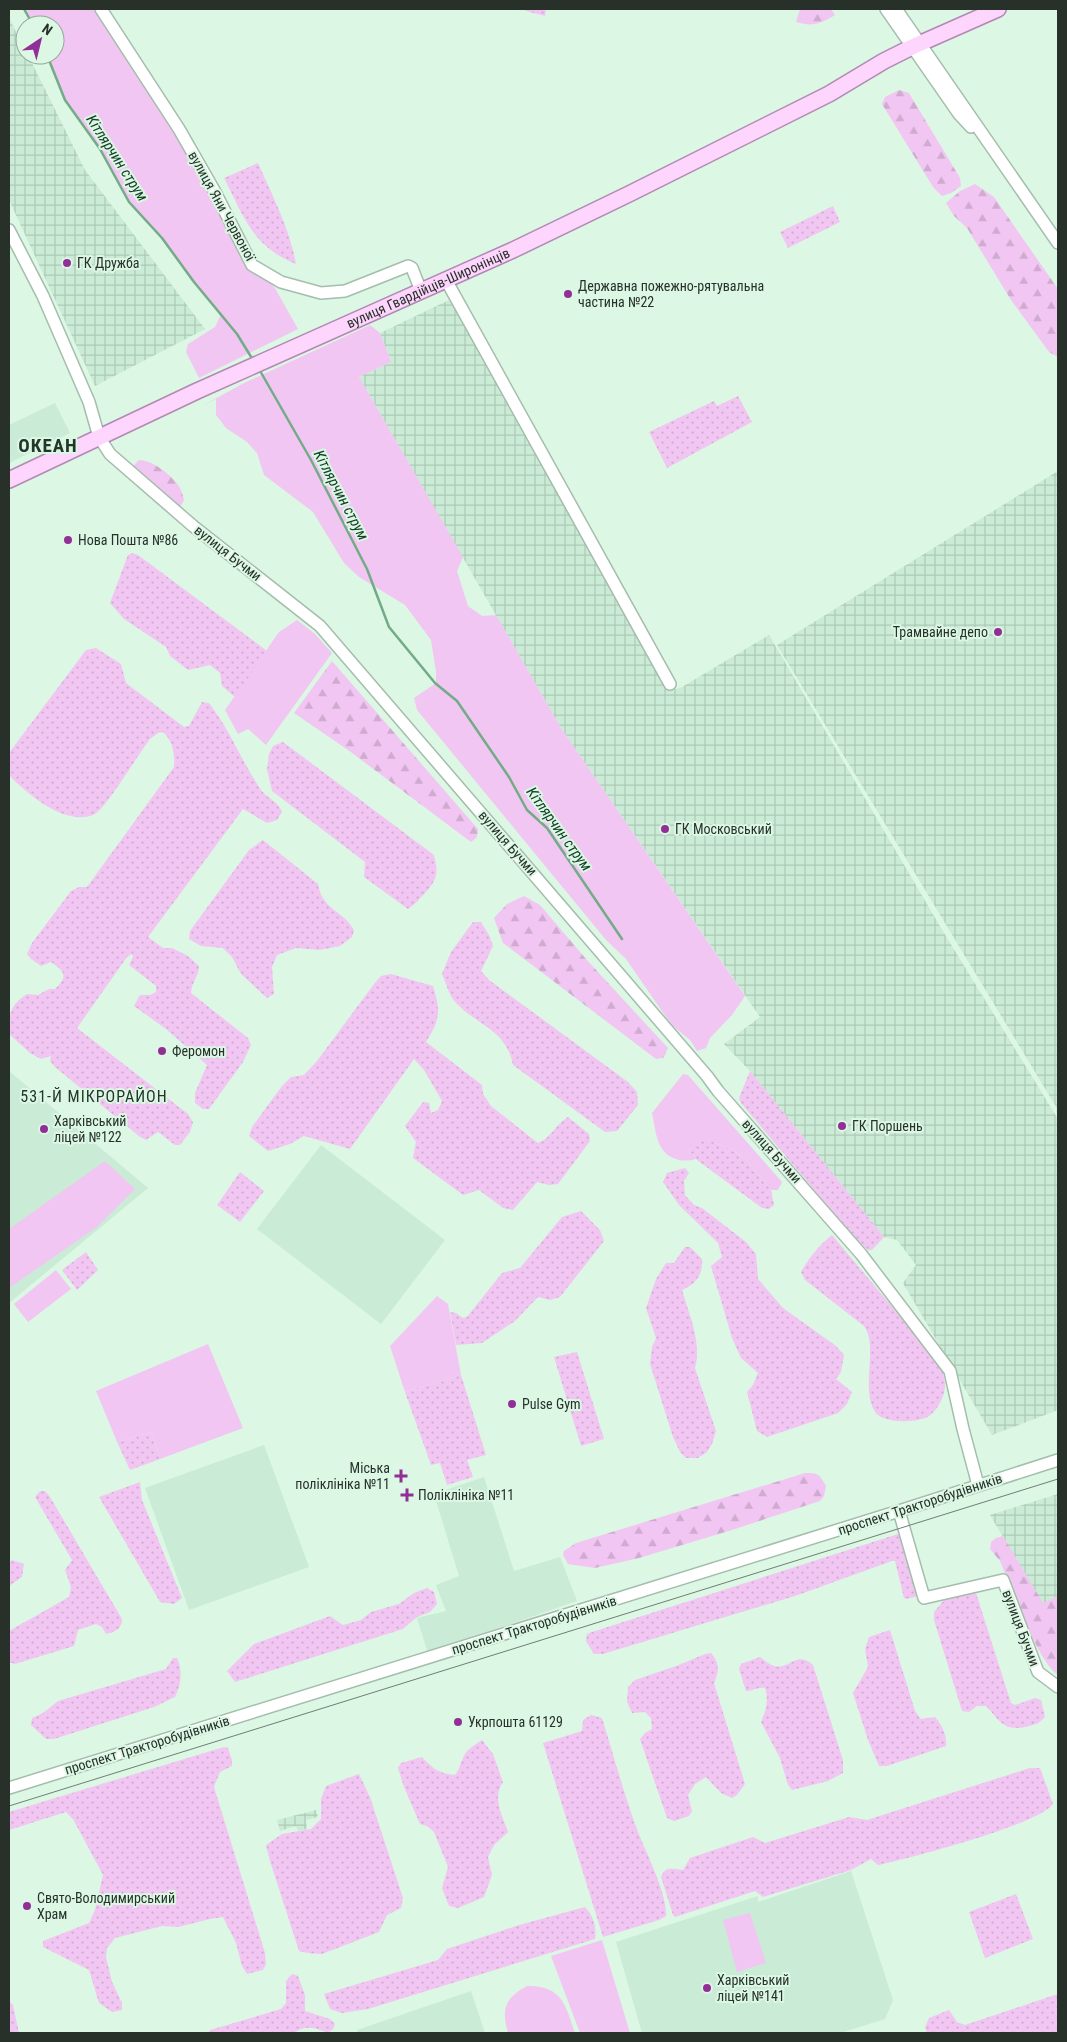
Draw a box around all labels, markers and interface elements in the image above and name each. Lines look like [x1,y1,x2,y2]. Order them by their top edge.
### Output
north arrow [15,15,65,65]
text: N [39,20,56,38]
water label: Кітлярчин струм [82,111,152,205]
street label: вулиця Яни Червоної [185,148,259,264]
street label: вулиця Гвардійців-Широнінців [344,245,512,331]
place label: ГК Дружба [77,255,140,271]
marker: ГК Дружба [61,257,73,269]
place label: Державна пожежно-рятувальна частина №22 [578,278,764,310]
marker: Державна пожежно-рятувальна частина №22 [562,288,574,300]
district label: ОКЕАН [18,434,78,457]
water label: Кітлярчин струм [310,447,372,543]
street label: вулиця Бучми [191,522,265,584]
place label: Нова Пошта №86 [78,532,178,548]
marker: Нова Пошта №86 [62,534,74,546]
place label: Трамвайне депо [893,624,988,640]
marker: Трамвайне депо [992,626,1004,638]
water label: Кітлярчин струм [523,783,595,875]
street label: вулиця Бучми [476,807,540,879]
place label: ГК Московський [675,821,772,837]
marker: ГК Московський [659,823,671,835]
place label: Феромон [172,1043,225,1059]
marker: Феромон [156,1045,168,1057]
district label: 531-Й МІКРОРАЙОН [20,1087,168,1106]
place label: Харківський ліцей №122 [54,1113,126,1145]
street label: вулиця Бучми [739,1116,805,1186]
place label: ГК Поршень [852,1118,923,1134]
marker: ГК Поршень [836,1120,848,1132]
marker: Харківський ліцей №122 [38,1123,50,1135]
place label: Pulse Gym [522,1396,581,1412]
marker: Pulse Gym [506,1398,518,1410]
place label: Міська поліклініка №11 [295,1460,390,1492]
marker: Міська поліклініка №11 [394,1469,408,1483]
street label: проспект Тракторобудівників [836,1470,1004,1538]
place label: Поліклініка №11 [418,1487,514,1503]
marker: Поліклініка №11 [400,1488,414,1502]
street label: вулиця Бучми [999,1588,1043,1668]
street label: проспект Тракторобудівників [450,1592,618,1658]
street label: проспект Тракторобудівників [63,1712,231,1778]
place label: Укрпошта 61129 [468,1714,563,1730]
marker: Укрпошта 61129 [452,1716,464,1728]
place label: Свято-Володимирський Храм [37,1890,175,1922]
marker: Свято-Володимирський Храм [21,1900,33,1912]
place label: Харківський ліцей №141 [717,1972,789,2004]
marker: Харківський ліцей №141 [701,1982,713,1994]

